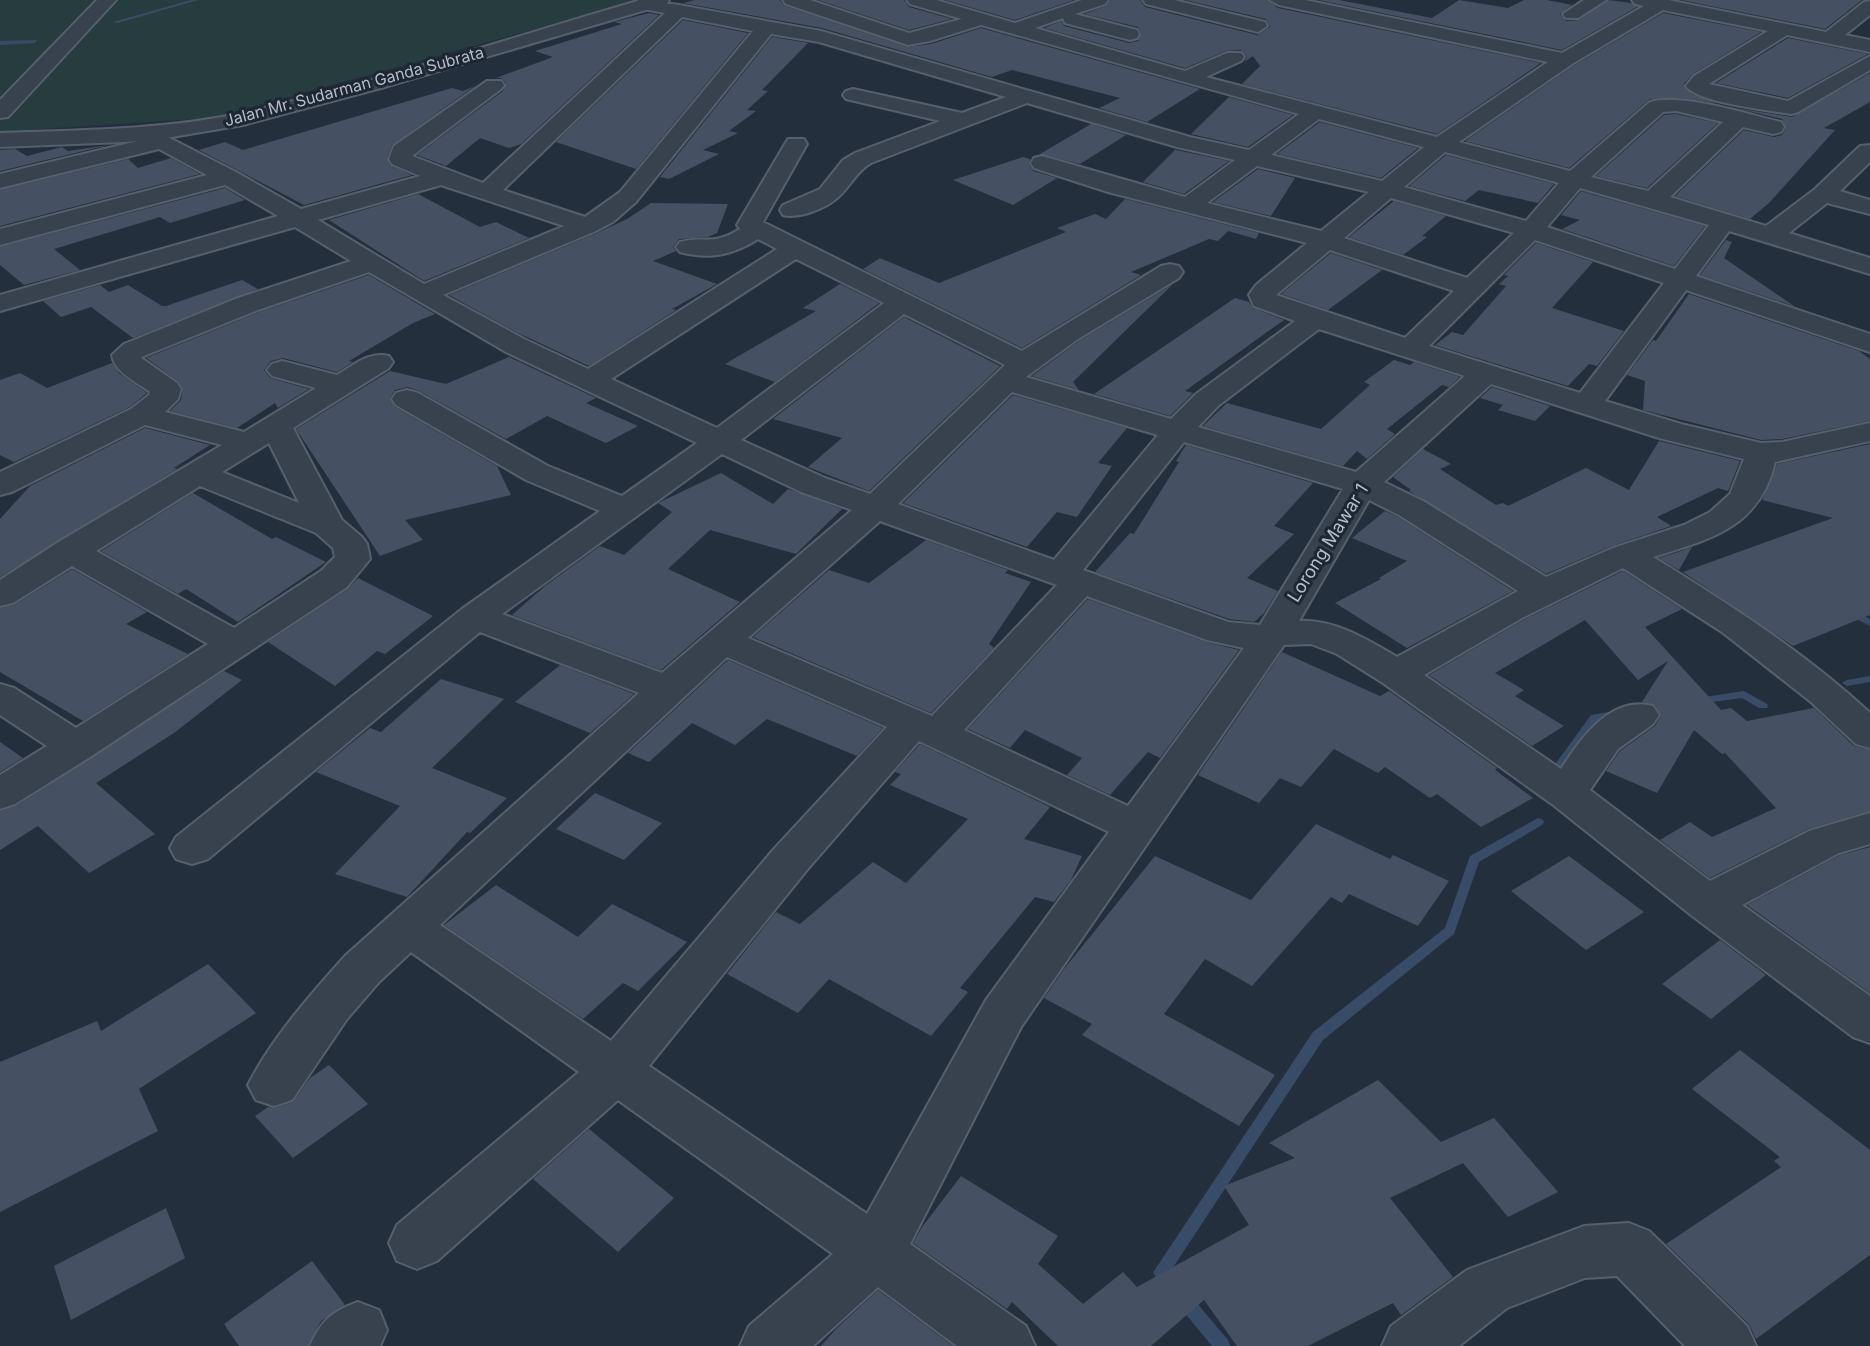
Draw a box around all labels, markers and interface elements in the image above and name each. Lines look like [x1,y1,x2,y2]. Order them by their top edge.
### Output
street label: Jalan Mr. Sudarman Ganda Subrata [222,42,486,130]
street label: Lorong Mawar 1 [1283,480,1372,606]

